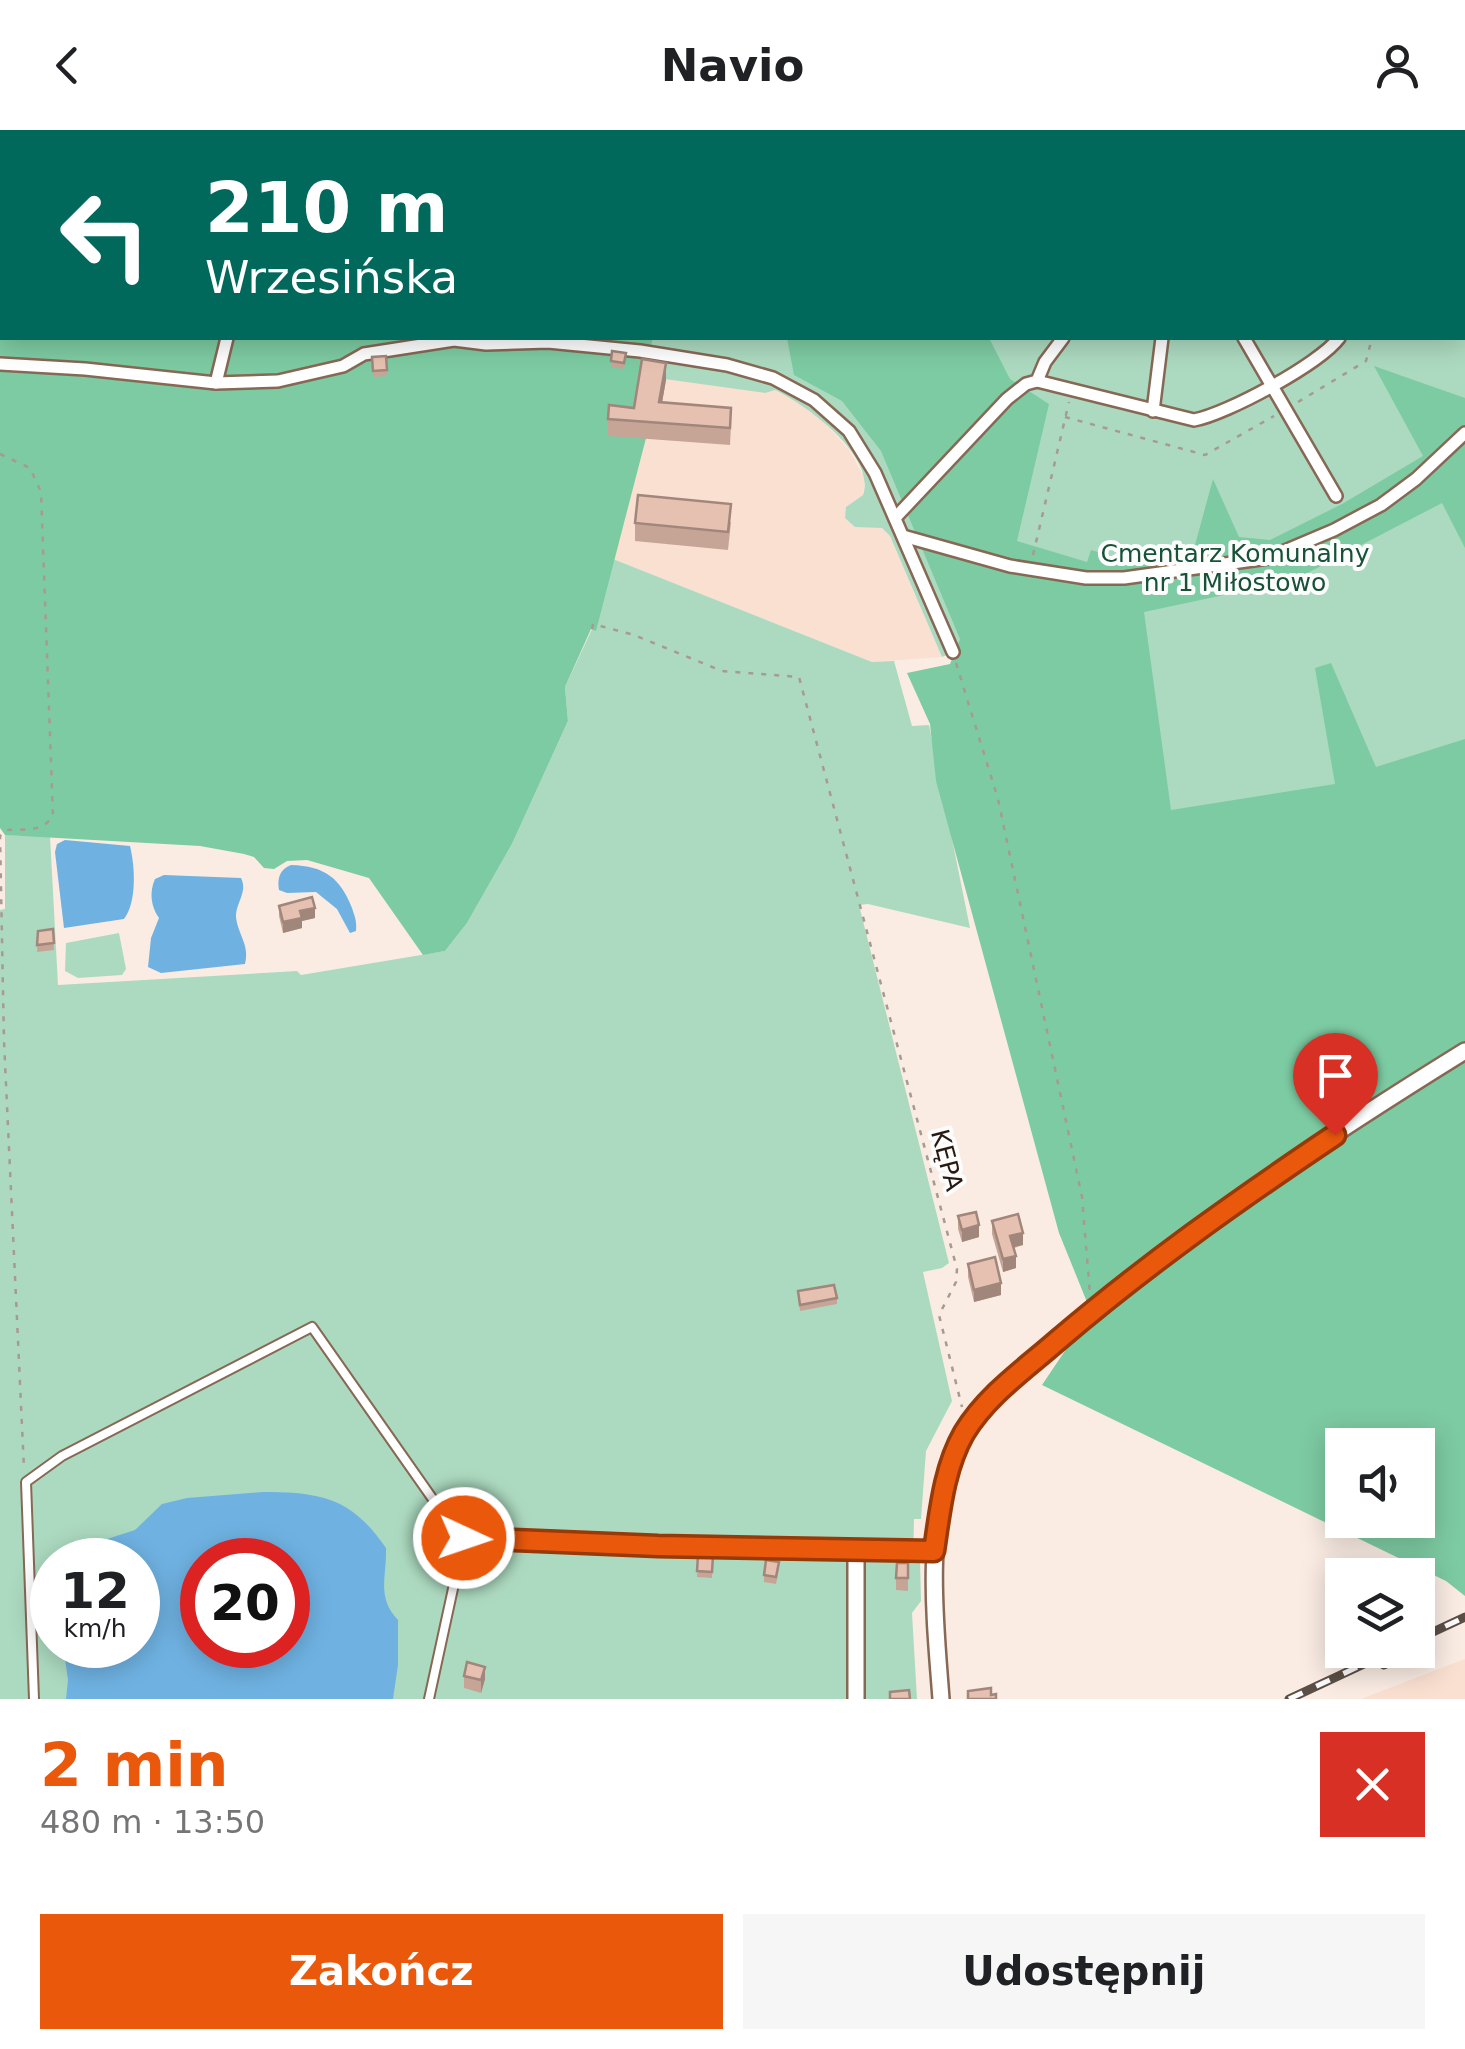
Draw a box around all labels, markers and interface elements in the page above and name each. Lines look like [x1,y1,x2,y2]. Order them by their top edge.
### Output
icon: back [40,38,95,93]
icon: person [1370,38,1425,93]
text: Navio [661,39,804,92]
text: 210 m [205,167,448,249]
icon: left [40,170,170,300]
text: Wrzesińska [205,251,458,304]
park label: Cmentarz Komunalny nr 1 Miłostowo [1101,539,1370,597]
pin [1293,1033,1378,1136]
icon: arrive [1308,1048,1363,1103]
street label: KĘPA [925,1126,969,1194]
map controls [1325,1428,1435,1668]
button: sound [1325,1428,1435,1538]
position arrow [412,1486,516,1590]
speed limit sign: 20 [180,1538,310,1668]
button: layers [1325,1558,1435,1668]
text: 12 [60,1562,130,1620]
text: km/h [63,1614,127,1643]
text: 2 min [40,1730,228,1800]
button: close [1320,1732,1425,1837]
text: 480 m · 13:50 [40,1803,265,1841]
button: Zakończ [40,1914,723,2029]
button: Udostępnij [743,1914,1425,2029]

